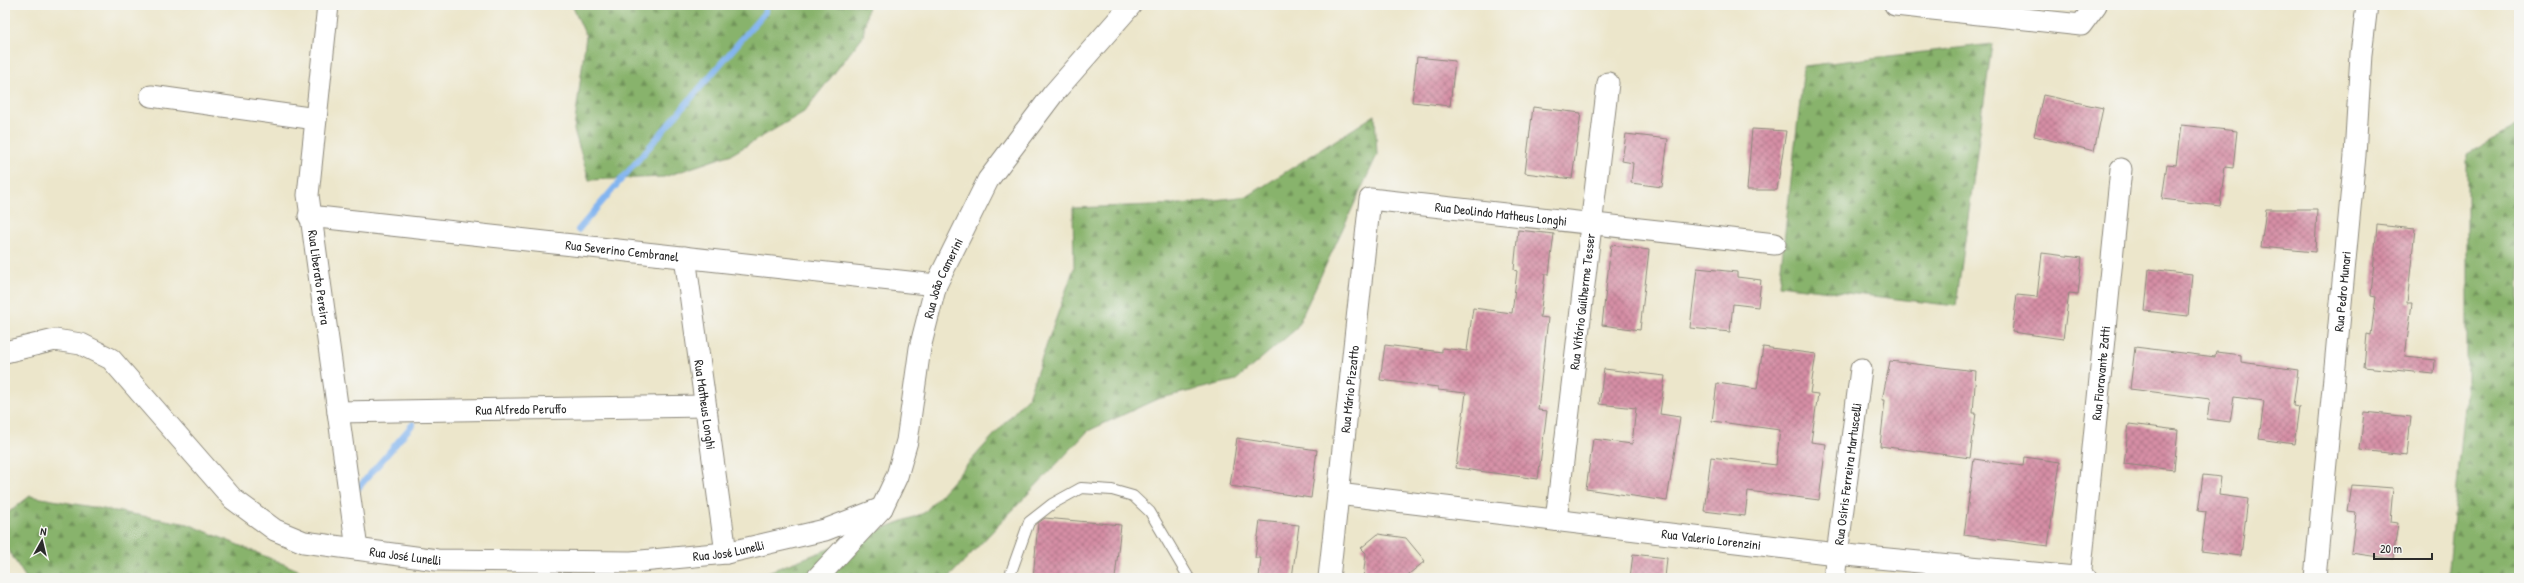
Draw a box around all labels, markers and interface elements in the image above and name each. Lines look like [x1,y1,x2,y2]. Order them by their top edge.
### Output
street label: Rua Deolindo Matheus Longhi [1434,197,1568,230]
street label: Rua Liberato Pereira [304,229,335,325]
street label: Rua Vitório Guilherme Tesser [1565,232,1599,371]
street label: Rua Severino Cembranel [564,235,680,266]
street label: Rua João Camerini [919,235,967,320]
street label: Rua Pedro Munari [2329,250,2355,332]
street label: Rua Fioravante Zatti [2087,325,2114,421]
street label: Rua Mário Pizzatto [1336,344,1363,434]
street label: Rua Matheus Longhi [690,358,721,451]
street label: Rua Alfredo Peruffo [475,399,567,419]
street label: Rua Osíris Ferreira Martuscelli [1829,402,1866,546]
north arrow [22,521,62,561]
text: N [40,524,47,538]
street label: Rua Valerio Lorenzini [1661,524,1762,554]
street label: Rua José Lunelli [692,535,766,565]
scale bar [2374,535,2432,561]
text: 20 m [2380,540,2402,557]
street label: Rua José Lunelli [369,542,441,569]

